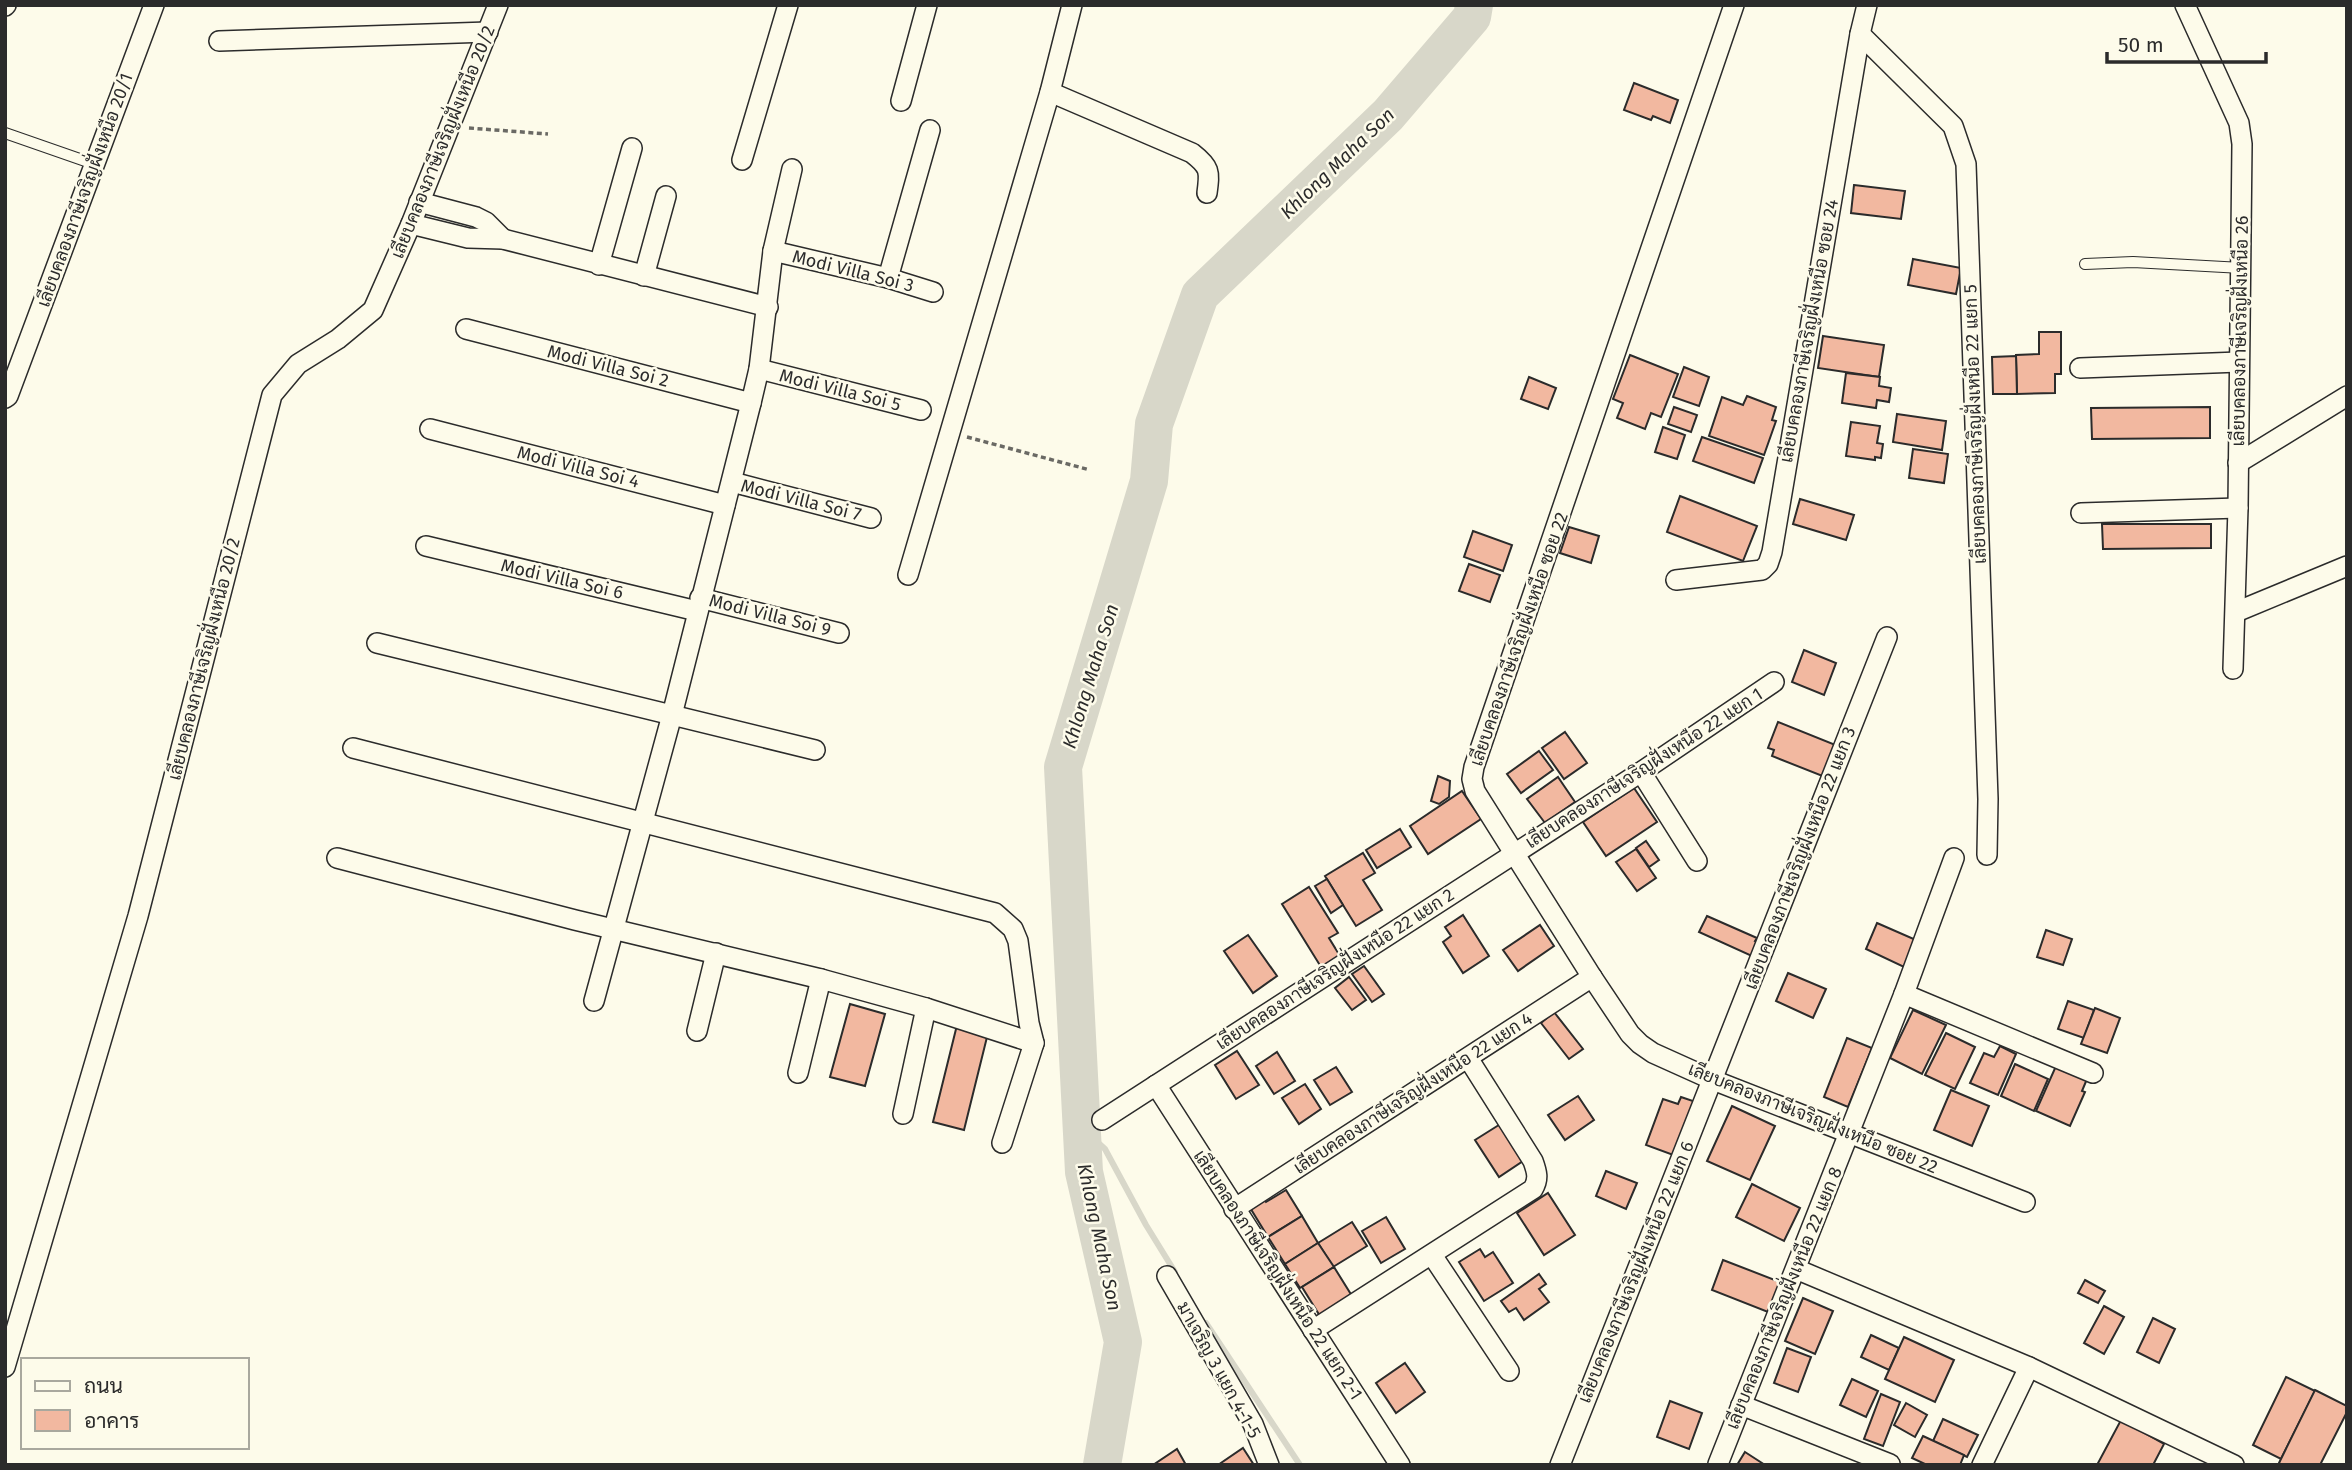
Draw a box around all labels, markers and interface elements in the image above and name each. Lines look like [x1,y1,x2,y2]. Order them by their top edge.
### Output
street label: เลียบคลองภาษีเจริญฝั่งเหนือ 20/2 [382,21,500,262]
scale bar [2107,21,2266,65]
text: 50 m [2118,32,2164,58]
street label: เลียบคลองภาษีเจริญฝั่งเหนือ 20/1 [28,68,138,310]
water label: Khlong Maha Son [1275,103,1399,224]
street label: เลียบคลองภาษีเจริญฝั่งเหนือ ซอย 24 [1771,196,1843,464]
street label: เลียบคลองภาษีเจริญฝั่งเหนือ 26 [2223,215,2253,447]
street label: Modi Villa Soi 3 [790,245,916,297]
street label: เลียบคลองภาษีเจริญฝั่งเหนือ 22 แยก 5 [1955,284,1991,564]
street label: Modi Villa Soi 2 [545,340,671,392]
street label: Modi Villa Soi 5 [777,364,903,416]
street label: Modi Villa Soi 4 [515,441,642,493]
street label: Modi Villa Soi 7 [738,474,864,526]
street label: เลียบคลองภาษีเจริญฝั่งเหนือ ซอย 22 [1461,508,1573,769]
street label: เลียบคลองภาษีเจริญฝั่งเหนือ 20/2 [159,534,245,782]
street label: Modi Villa Soi 6 [499,554,625,604]
street label: Modi Villa Soi 9 [707,589,833,641]
water label: Khlong Maha Son [1058,601,1123,751]
street label: เลียบคลองภาษีเจริญฝั่งเหนือ 22 แยก 1 [1519,679,1767,853]
street label: เลียบคลองภาษีเจริญฝั่งเหนือ 22 แยก 3 [1735,722,1860,993]
street label: เลียบคลองภาษีเจริญฝั่งเหนือ 22 แยก 2 [1209,880,1458,1054]
street label: เลียบคลองภาษีเจริญฝั่งเหนือ 22 แยก 4 [1287,1003,1537,1179]
street label: เลียบคลองภาษีเจริญฝั่งเหนือ ซอย 22 [1685,1054,1943,1178]
street label: เลียบคลองภาษีเจริญฝั่งเหนือ 22 แยก 6 [1569,1136,1699,1406]
street label: เลียบคลองภาษีเจริญฝั่งเหนือ 22 แยก 2-1 [1189,1144,1371,1404]
water label: Khlong Maha Son [1073,1161,1126,1313]
street label: เลียบคลองภาษีเจริญฝั่งเหนือ 22 แยก 8 [1717,1162,1847,1432]
street label: มาเจริญ 3 แยก 4-1-5 [1172,1298,1266,1442]
legend [21,1358,248,1449]
text: ถนน [84,1373,123,1399]
text: อาคาร [84,1408,140,1434]

